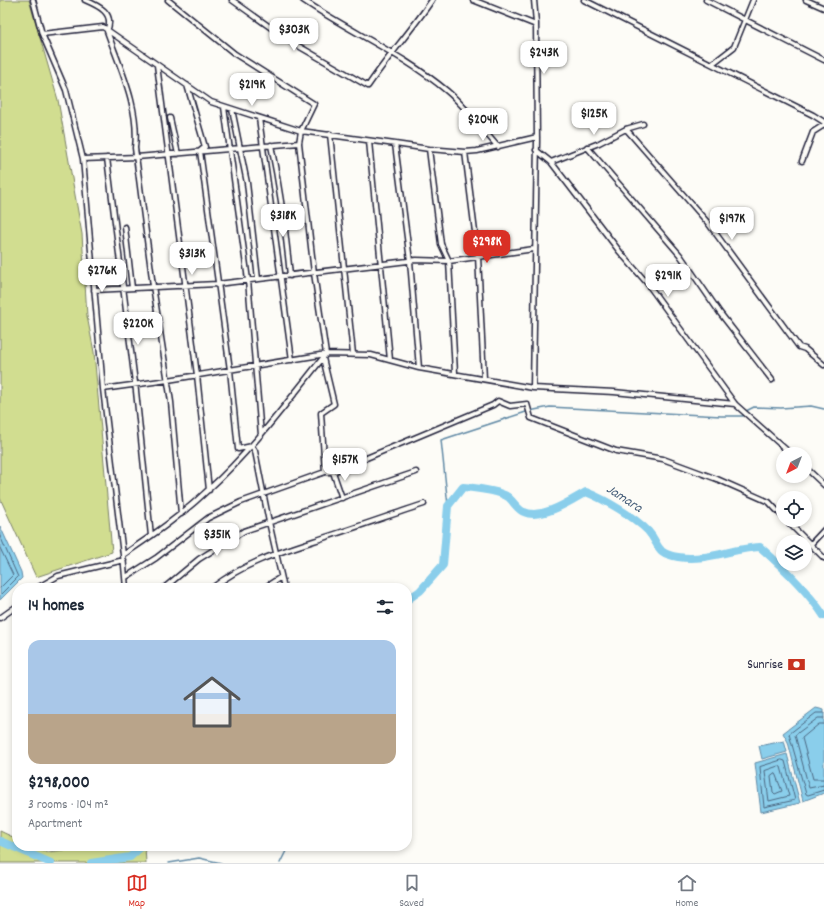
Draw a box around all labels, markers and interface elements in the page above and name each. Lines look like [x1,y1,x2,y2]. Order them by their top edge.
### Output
pin: $303K [266,18,322,52]
text: $303K [278,21,310,40]
pin: $243K [516,41,572,75]
text: $243K [529,44,559,63]
pin: $219K [224,73,280,107]
text: $219K [238,76,266,95]
pin: $125K [566,102,622,136]
text: $125K [580,105,608,124]
pin: $204K [455,108,511,142]
text: $204K [468,111,498,130]
pin: $318K [255,204,311,238]
text: $318K [270,207,296,226]
pin: $197K [704,207,760,241]
text: $197K [719,210,745,229]
pin: $298K [459,230,515,264]
text: $298K [472,233,502,252]
pin: $313K [164,242,220,276]
text: $313K [179,245,206,264]
pin: $276K [74,259,130,293]
text: $276K [87,262,117,281]
pin: $291K [640,264,696,298]
text: $291K [654,267,682,286]
pin: $220K [110,312,166,346]
text: $220K [122,315,154,334]
north arrow [776,447,812,483]
map controls [776,447,812,571]
pin: $157K [317,448,373,482]
text: $157K [332,451,358,470]
water label: Jamara [602,480,647,519]
button: locate [776,491,812,527]
pin: $351K [189,523,245,557]
text: $351K [203,526,231,545]
button: layers [776,535,812,571]
text: 14 homes [28,595,84,619]
icon: filters [374,596,396,618]
bank icon: Sunrise [786,655,806,675]
place label: Sunrise [747,656,783,675]
icon: home [176,666,248,738]
text: $298,000 [28,772,90,796]
text: 3 rooms · 104 m² [28,796,108,815]
text: Apartment [28,815,82,834]
tab: Map [126,872,148,912]
tab: Saved [399,872,424,912]
tab: Home [675,872,698,912]

